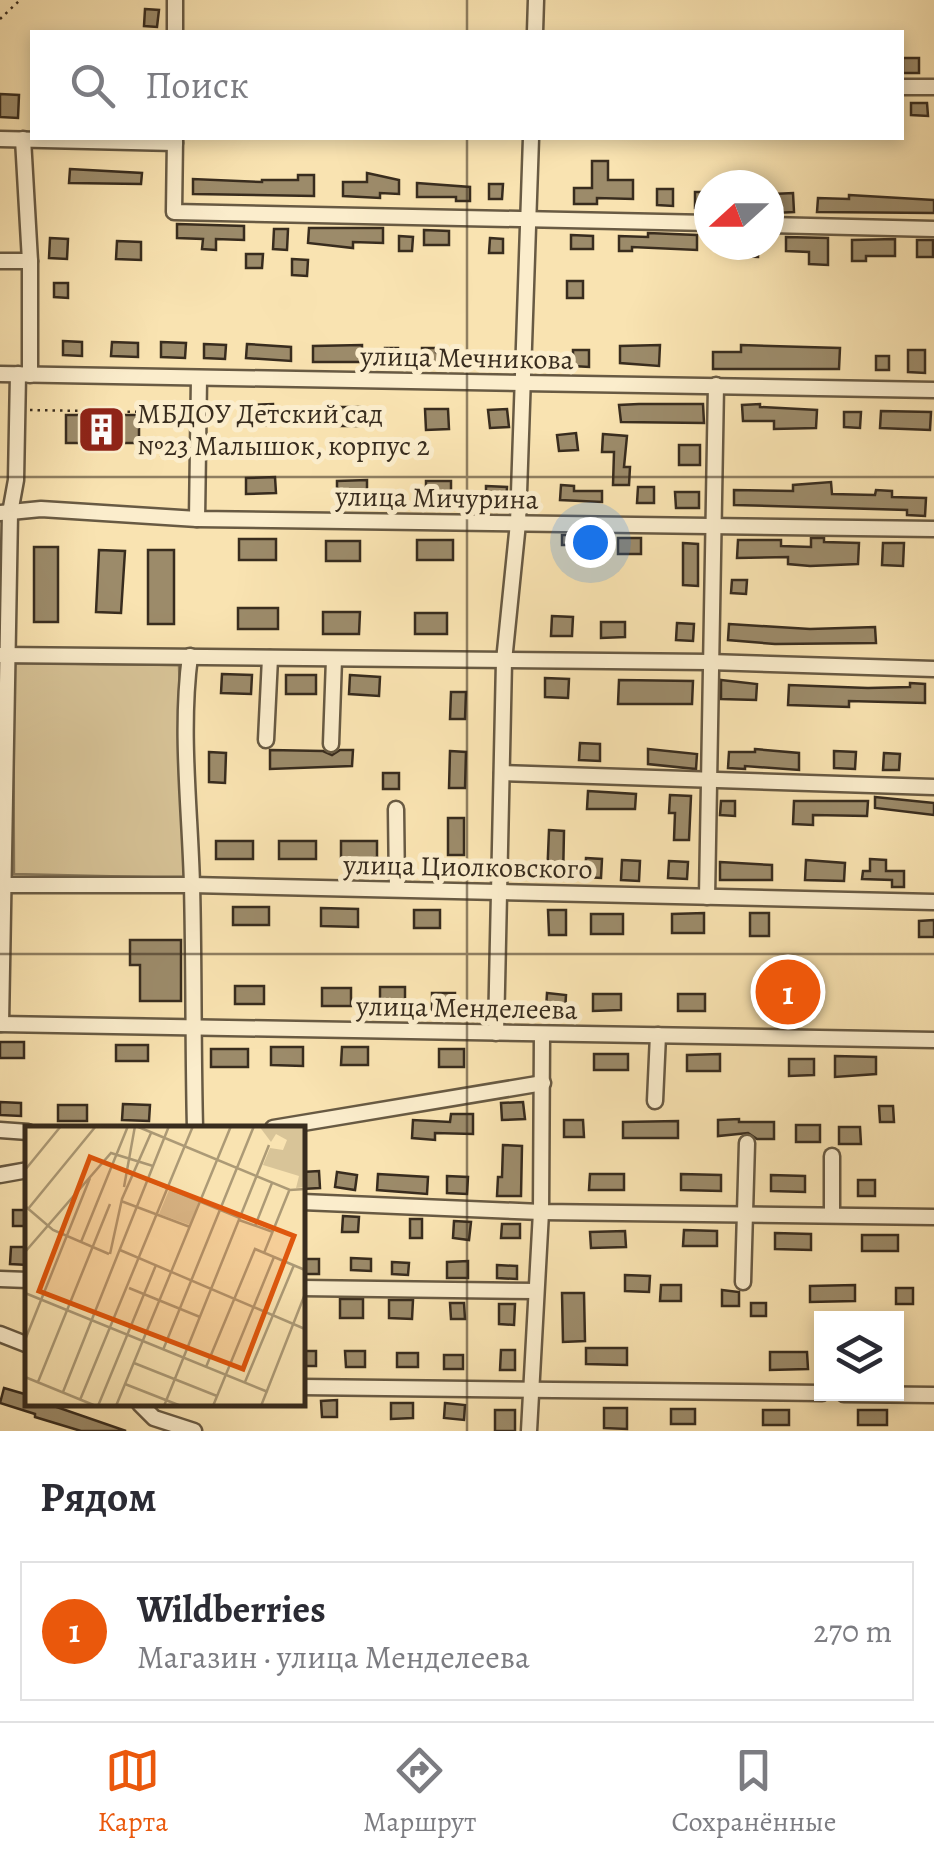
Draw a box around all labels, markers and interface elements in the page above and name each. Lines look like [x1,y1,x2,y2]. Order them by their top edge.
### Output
search box [30,30,904,140]
icon: search [65,58,120,113]
text: Поиск [145,59,249,111]
north arrow [694,170,784,260]
street label: улица Мечникова [359,337,574,379]
place label: МБДОУ Детский сад №23 Малышок, корпус 2 [137,395,430,465]
building icon: МБДОУ Детский сад №23 Малышок, корпус 2 [76,403,128,455]
street label: улица Мичурина [334,477,539,519]
your location [565,517,616,568]
street label: улица Циолковского [342,846,593,888]
pin: 1 [756,954,820,1030]
street label: улица Менделеева [355,987,578,1029]
inset map [25,1126,305,1406]
map controls [814,1311,904,1401]
button: layers [814,1311,904,1401]
text: Рядом [40,1468,157,1525]
text: Wildberries [137,1583,326,1635]
text: 1 [69,1609,80,1653]
text: 270 m [813,1609,892,1653]
text: Магазин · улица Менделеева [137,1635,530,1679]
tab: Карта [98,1743,168,1841]
tab: Маршрут [363,1743,476,1841]
tab: Сохранённые [671,1743,837,1841]

